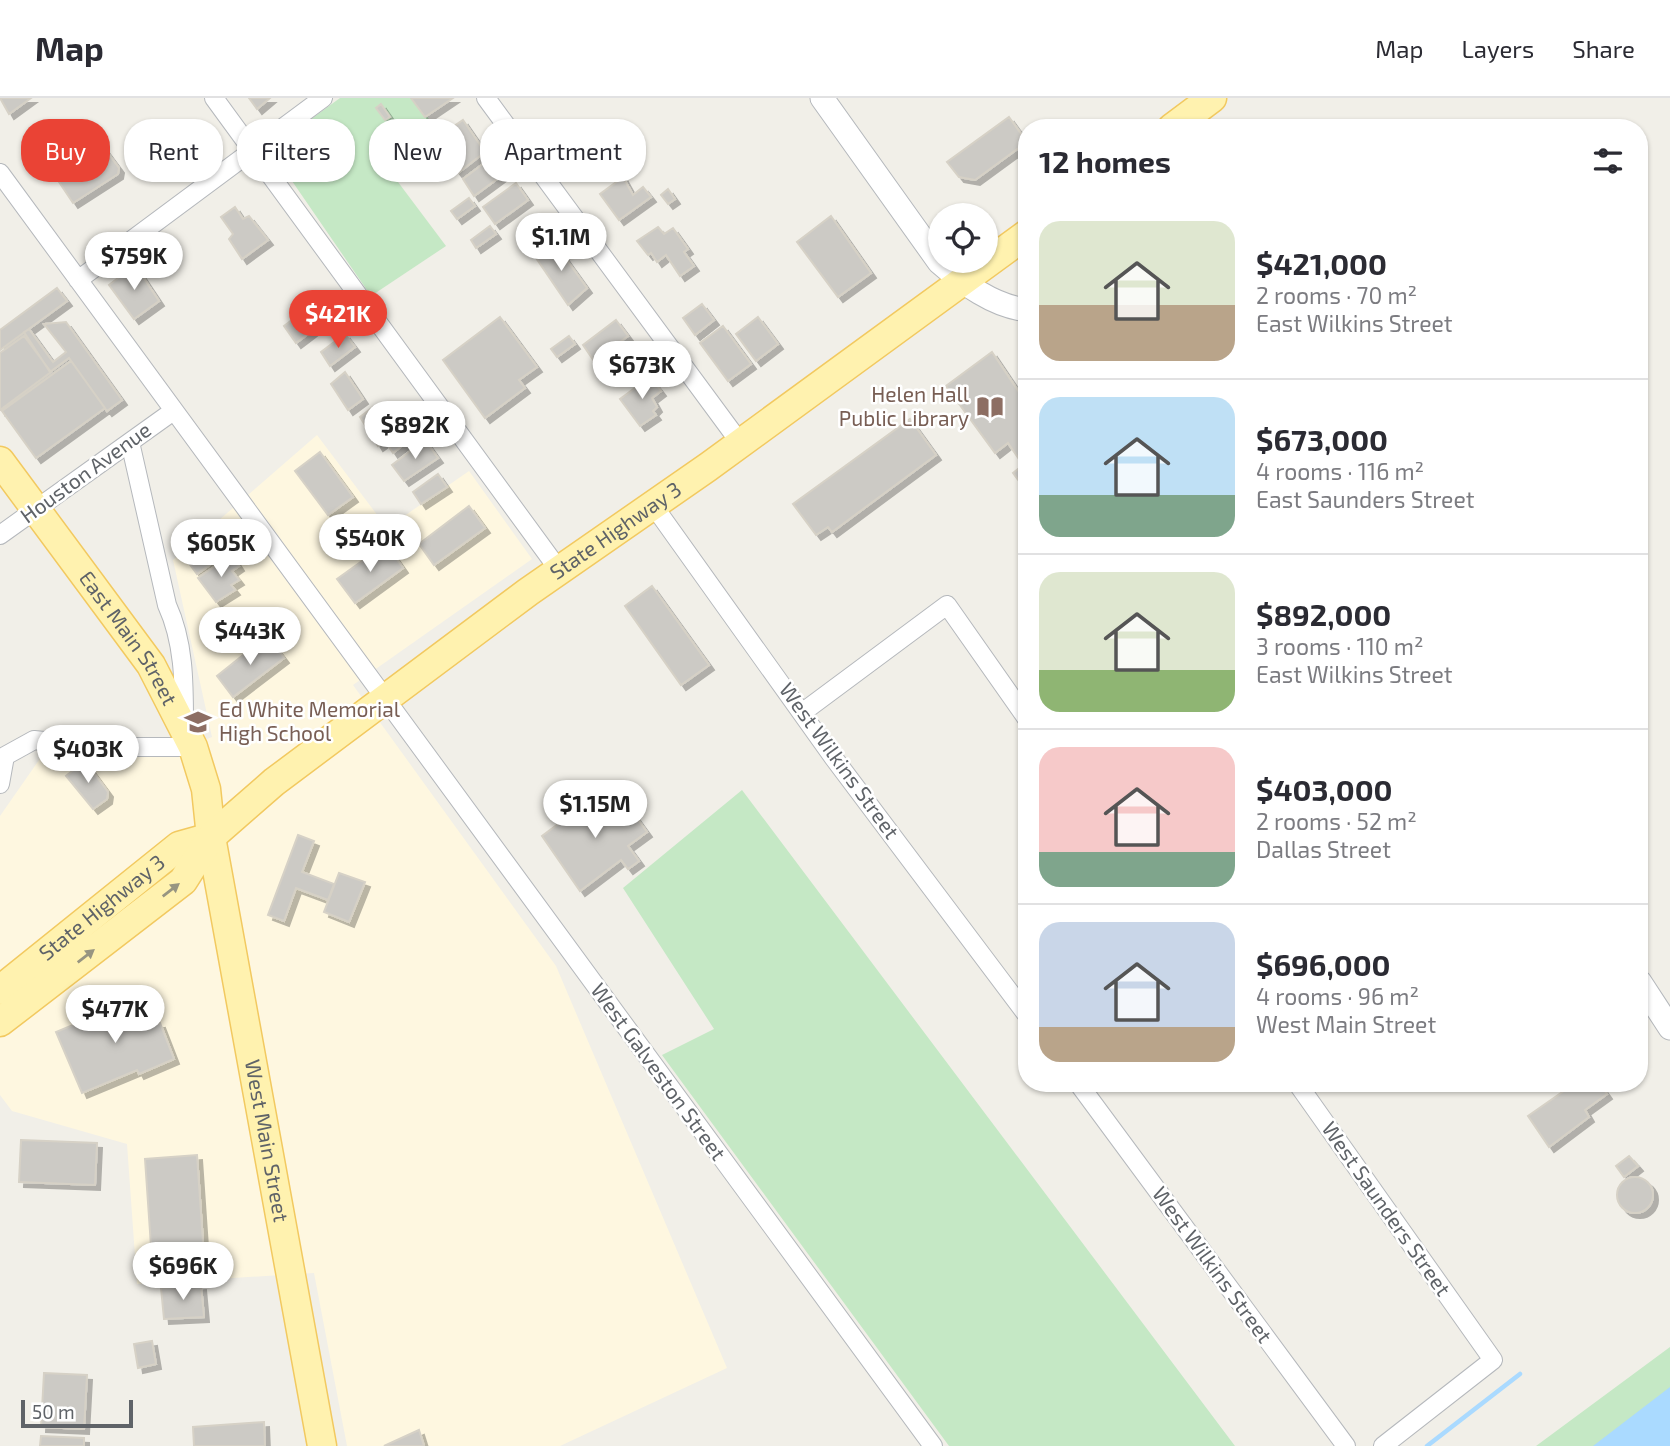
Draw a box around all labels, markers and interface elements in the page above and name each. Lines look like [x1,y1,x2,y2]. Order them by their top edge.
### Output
text: Map [35,28,104,68]
text: Map [1375,34,1423,63]
text: Layers [1461,34,1534,63]
text: Share [1572,34,1635,63]
chip: Buy [21,119,110,182]
chip: Rent [124,119,223,182]
chip: Filters [237,119,355,182]
chip: New [369,119,466,182]
chip: Apartment [480,119,646,182]
icon: filters [1589,142,1627,180]
text: 12 homes [1039,143,1171,179]
map controls [928,203,998,273]
button: locate [928,203,998,273]
pin: $1.1M [512,214,610,273]
text: $1.1M [532,222,590,250]
pin: $759K [85,232,183,292]
text: $759K [101,241,167,269]
text: $421,000 [1256,245,1387,281]
icon: home [1095,249,1179,333]
text: 2 rooms · 70 m² [1256,281,1417,309]
pin: $421K [289,290,387,350]
text: $421K [305,299,371,327]
text: East Wilkins Street [1256,309,1453,337]
pin: $673K [593,342,691,401]
text: $673K [609,350,675,378]
place label: Helen Hall Public Library [839,381,970,430]
library icon: Helen Hall Public Library [975,392,1005,422]
pin: $892K [366,402,464,461]
text: $892K [380,410,450,438]
street label: Houston Avenue [15,416,155,528]
text: $673,000 [1256,421,1388,457]
icon: home [1095,425,1179,509]
text: 4 rooms · 116 m² [1256,457,1424,485]
street label: State Highway 3 [545,476,685,584]
text: East Saunders Street [1256,485,1475,513]
pin: $540K [321,514,419,574]
pin: $605K [172,519,270,579]
text: $540K [335,523,405,551]
text: $605K [187,528,255,556]
street label: East Main Street [75,566,183,709]
text: $892,000 [1256,596,1391,632]
icon: home [1095,600,1179,684]
pin: $443K [201,608,299,667]
text: $443K [215,616,285,644]
text: 3 rooms · 110 m² [1256,632,1423,660]
text: East Wilkins Street [1256,660,1453,688]
street label: West Wilkins Street [775,677,905,843]
place label: Ed White Memorial High School [219,696,401,745]
school or university icon: Ed White Memorial High School [183,707,213,737]
pin: $403K [39,726,137,785]
text: $403K [53,734,123,762]
text: $403,000 [1256,771,1393,807]
icon: home [1095,775,1179,859]
pin: $1.15M [538,780,652,840]
text: $1.15M [559,789,631,817]
text: 2 rooms · 52 m² [1256,807,1417,835]
text: Dallas Street [1256,835,1391,863]
street label: State Highway 3 [33,849,169,965]
one-way arrow [161,883,179,898]
text: $696,000 [1256,946,1391,982]
one-way arrow [77,949,95,964]
icon: home [1095,950,1179,1034]
street label: West Galveston Street [587,978,732,1165]
text: 4 rooms · 96 m² [1256,982,1419,1010]
pin: $477K [66,986,164,1045]
text: $477K [82,994,148,1022]
text: West Main Street [1256,1010,1436,1038]
street label: West Main Street [241,1057,295,1224]
street label: West Saunders Street [1318,1116,1457,1300]
street label: West Wilkins Street [1148,1181,1278,1347]
pin: $696K [134,1242,232,1302]
text: $696K [149,1251,217,1279]
scale bar [21,1397,133,1429]
text: 50 m [32,1400,75,1423]

